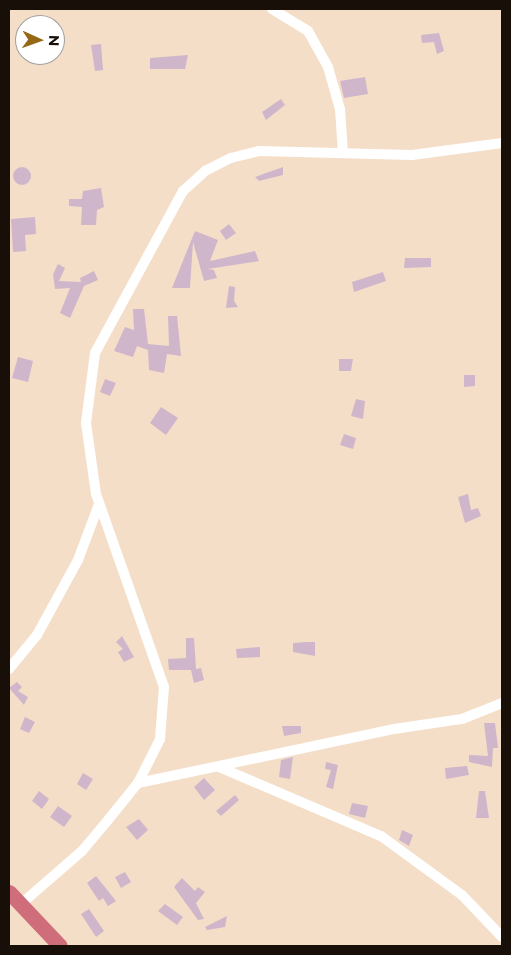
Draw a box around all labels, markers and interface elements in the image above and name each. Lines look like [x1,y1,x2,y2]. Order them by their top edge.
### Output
north arrow [15,15,65,65]
text: N [45,35,63,46]

